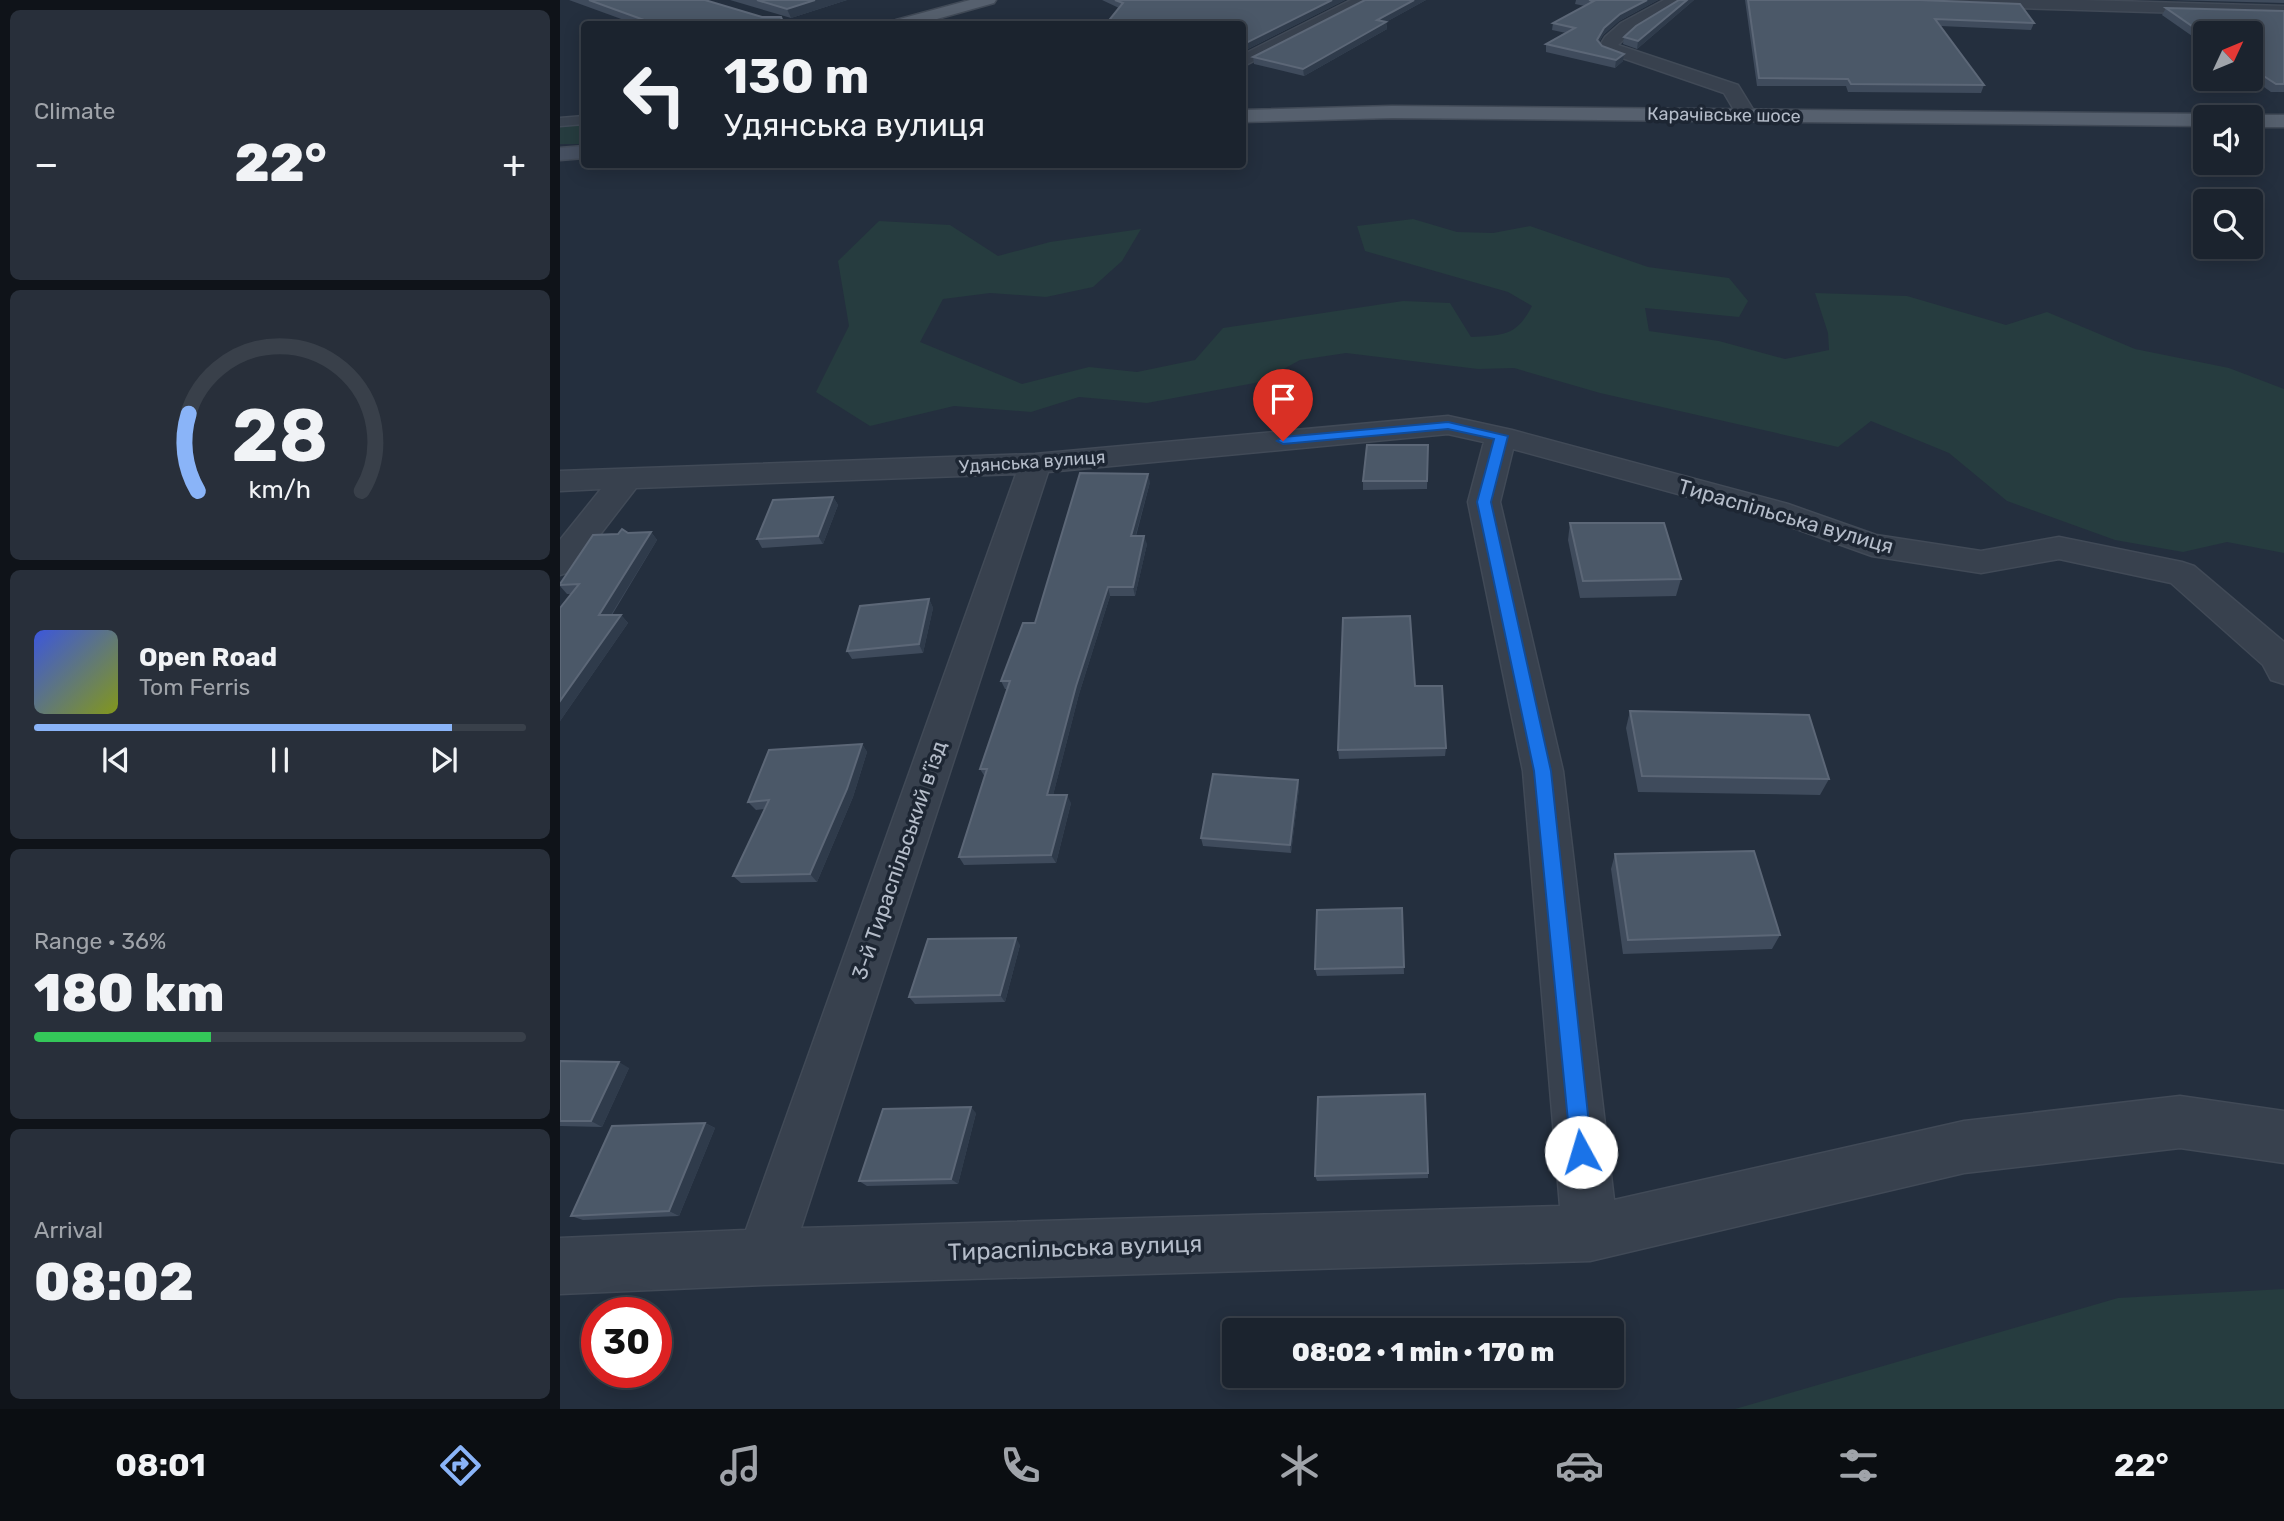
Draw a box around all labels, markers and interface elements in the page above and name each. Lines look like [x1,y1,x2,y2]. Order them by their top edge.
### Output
north arrow [2193,21,2263,91]
map controls [2193,21,2263,259]
text: 130 m [724,47,869,105]
icon: left [609,49,700,140]
text: Climate [34,97,115,125]
street label: Карачівське шосе [1647,103,1801,127]
button: sound [2193,105,2263,175]
text: Удянська вулиця [724,106,985,144]
text: 22° [234,132,327,194]
text: − [34,141,59,187]
text: + [502,141,526,187]
button: search [2193,189,2263,259]
pin [1253,369,1313,441]
icon: arrive [1264,380,1302,418]
text: 28 [232,393,328,479]
street label: Удянська вулиця [958,446,1106,478]
street label: Тираспільська вулиця [1675,473,1897,559]
text: km/h [249,474,311,503]
text: Open Road [139,642,277,673]
text: Tom Ferris [139,673,250,701]
street label: 3-й Тираспільський в’їзд [846,737,952,983]
icon: previous [97,741,135,779]
icon: pause [261,741,299,779]
icon: next [425,741,463,779]
text: Range · 36% [34,927,166,955]
text: 180 km [34,962,224,1024]
position arrow [1544,1115,1618,1189]
text: Arrival [34,1216,103,1244]
street label: Тираспільська вулиця [947,1230,1203,1266]
text: 08:02 [34,1251,194,1313]
speed limit sign: 30 [581,1297,672,1388]
text: 08:02 · 1 min · 170 m [1292,1337,1554,1368]
icon: directions [436,1441,485,1490]
icon: music [716,1441,765,1490]
icon: phone [996,1441,1045,1490]
icon: climate [1275,1441,1324,1490]
icon: car [1555,1441,1604,1490]
icon: filters [1834,1441,1883,1490]
text: 08:01 [115,1446,206,1484]
text: 22° [2114,1446,2169,1484]

